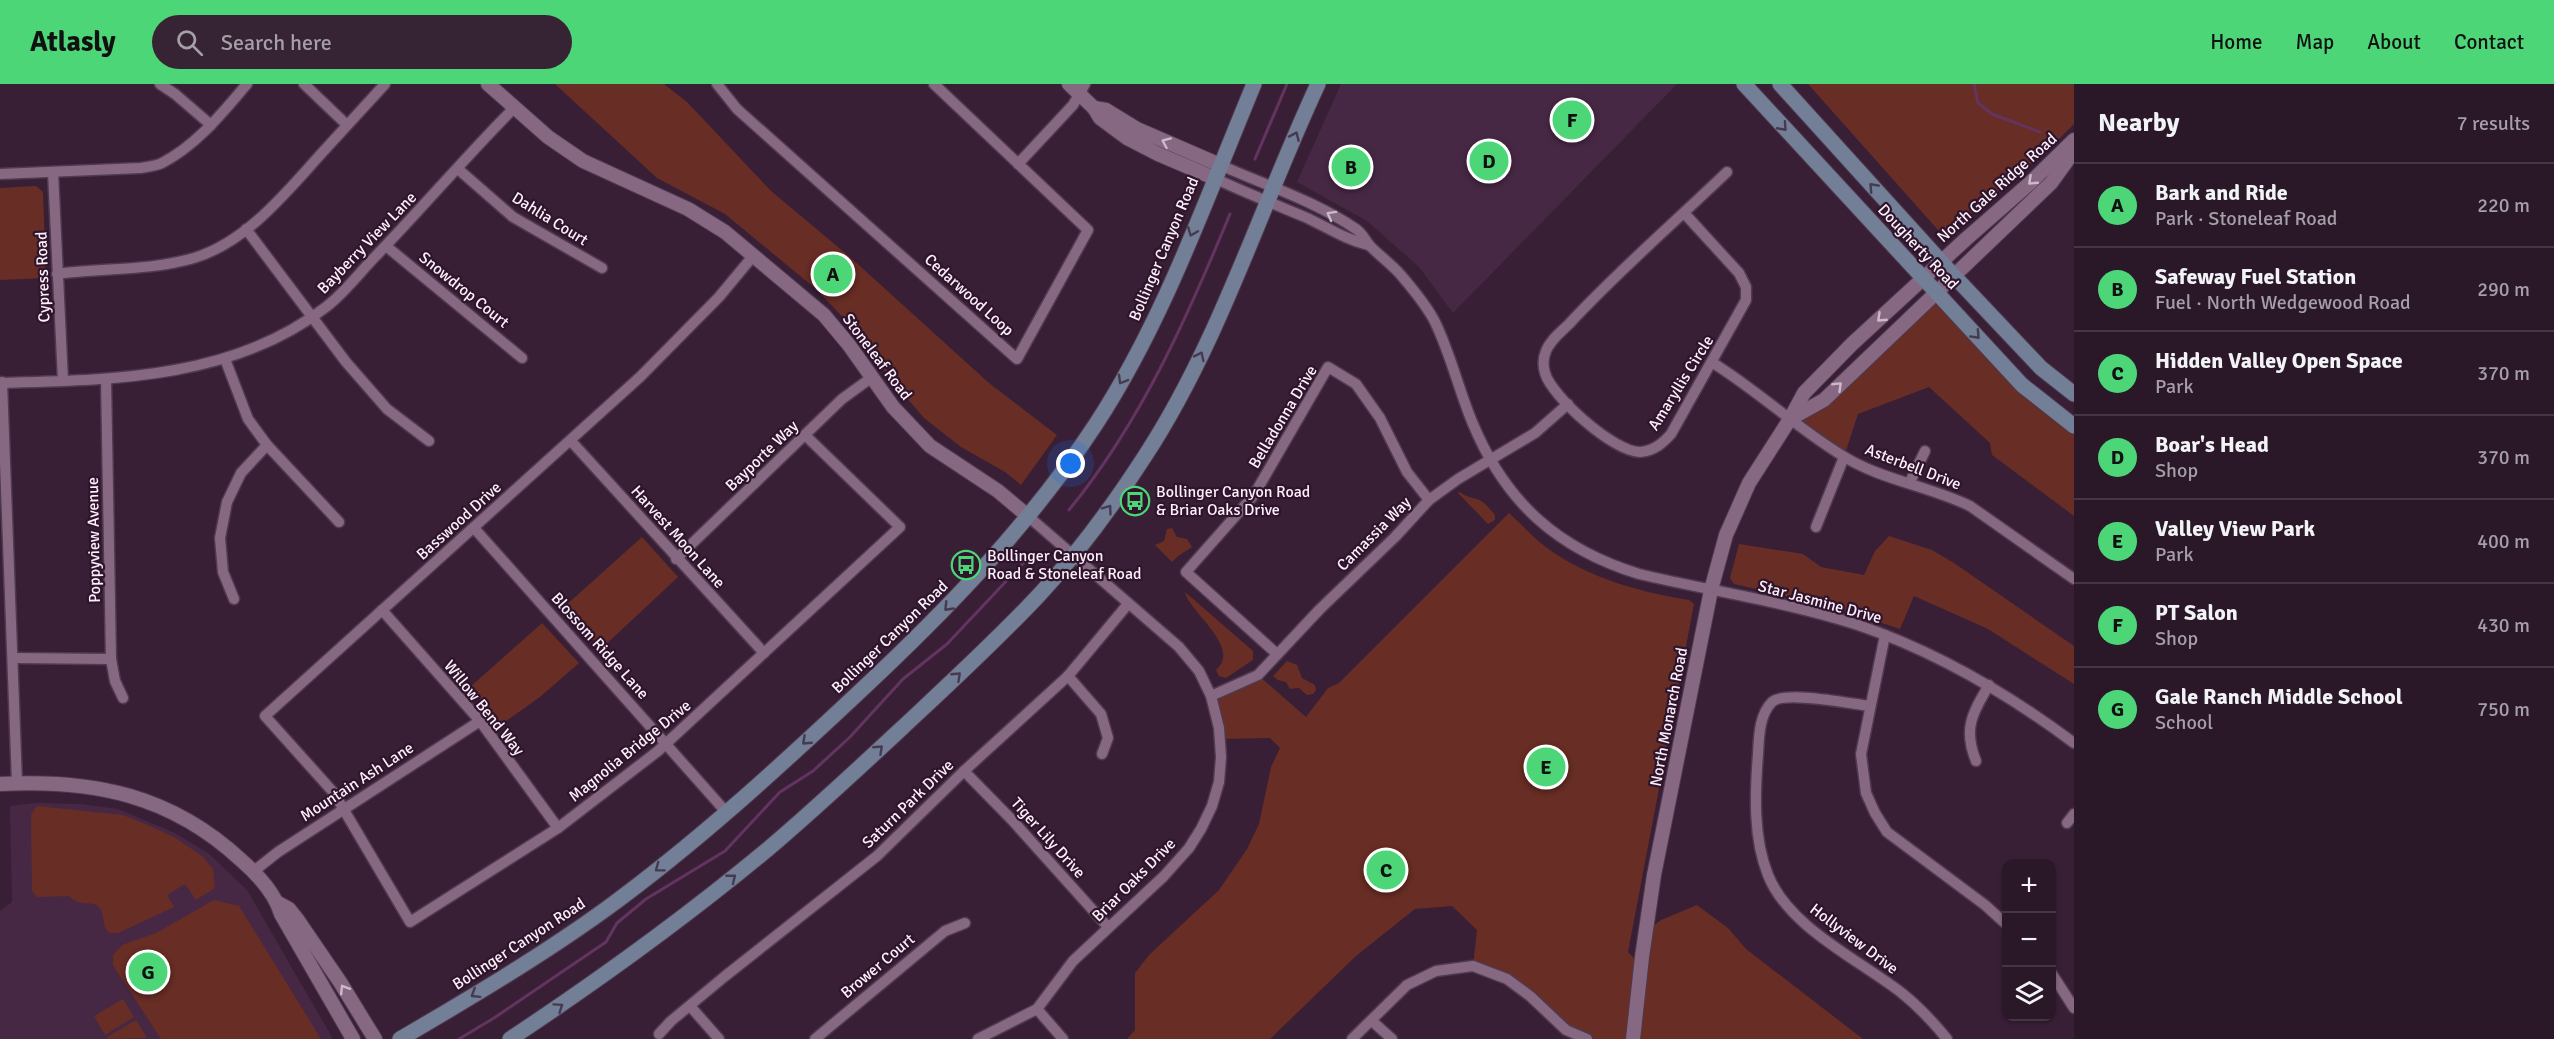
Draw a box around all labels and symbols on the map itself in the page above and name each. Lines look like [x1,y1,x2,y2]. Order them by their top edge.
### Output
pin: F [1552,98,1592,142]
one-way arrow [1776,121,1787,131]
street label: North Gale Ridge Road [1933,129,2061,247]
one-way arrow [1288,132,1300,143]
one-way arrow [1161,137,1172,149]
pin: D [1470,138,1508,184]
pin: B [1332,144,1370,190]
street label: Bollinger Canyon Road [1125,174,1203,324]
one-way arrow [2028,174,2039,185]
one-way arrow [1869,183,1880,194]
street label: Bayberry View Lane [313,188,421,298]
street label: Dahlia Court [508,188,592,250]
street label: Dougherty Road [1873,200,1963,294]
one-way arrow [1327,210,1337,222]
one-way arrow [1187,226,1199,237]
street label: Cypress Road [31,231,55,323]
street label: Snowdrop Court [415,248,513,333]
street label: Cedarwood Loop [920,250,1018,340]
pin: A [814,252,852,297]
street label: Stoneleaf Road [838,310,916,404]
one-way arrow [1877,310,1888,321]
one-way arrow [1969,328,1980,339]
street label: Amaryllis Circle [1644,332,1718,434]
one-way arrow [1193,351,1205,362]
street label: Belladonna Drive [1244,362,1322,472]
one-way arrow [1118,374,1130,384]
one-way arrow [1832,382,1842,393]
street label: Bayporte Way [721,416,803,496]
street label: Asterbell Drive [1862,440,1964,494]
your location [1056,449,1085,478]
street label: Poppyview Avenue [83,477,105,603]
street label: Basswood Drive [412,478,506,564]
street label: Harvest Moon Lane [627,482,729,592]
place label: Bollinger Canyon Road & Briar Oaks Drive [1156,482,1310,520]
bus stop icon: Bollinger Canyon Road & Briar Oaks Drive [1119,485,1151,517]
street label: Camassia Way [1333,492,1416,575]
one-way arrow [1101,505,1112,516]
place label: Bollinger Canyon Road & Stoneleaf Road [987,546,1141,584]
bus stop icon: Bollinger Canyon Road & Stoneleaf Road [950,549,982,581]
street label: Bollinger Canyon Road [828,576,952,698]
street label: Star Jasmine Drive [1756,576,1884,628]
street label: Blossom Ridge Lane [547,589,653,703]
one-way arrow [944,599,955,610]
street label: North Monarch Road [1646,646,1692,788]
street label: Willow Bend Way [439,656,529,760]
one-way arrow [951,672,961,683]
street label: Magnolia Bridge Drive [565,696,695,806]
one-way arrow [803,734,814,745]
street label: Mountain Ash Lane [297,738,417,826]
pin: E [1526,744,1566,790]
one-way arrow [871,746,882,757]
street label: Saturn Park Drive [858,755,958,853]
street label: Tiger Lily Drive [1007,793,1089,883]
street label: Briar Oaks Drive [1088,834,1180,926]
pin: C [1366,848,1406,892]
one-way arrow [654,861,665,872]
one-way arrow [725,874,736,885]
street label: Bollinger Canyon Road [449,894,589,994]
street label: Hollyview Drive [1806,899,1902,979]
street label: Brower Court [837,929,919,1003]
pin: G [128,950,168,994]
one-way arrow [340,985,352,995]
one-way arrow [471,987,481,999]
one-way arrow [552,1003,563,1014]

